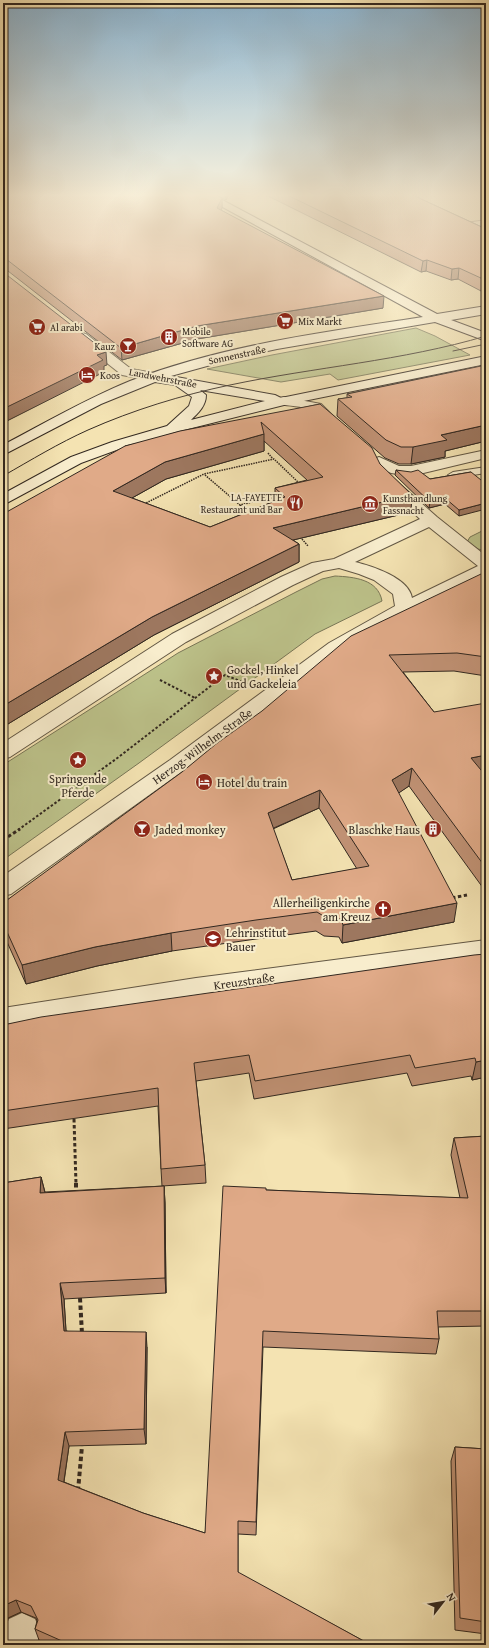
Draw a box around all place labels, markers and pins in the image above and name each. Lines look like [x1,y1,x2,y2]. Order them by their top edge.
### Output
supermarket icon: Mix Markt [275,311,295,331]
place label: Mix Markt [298,314,342,329]
supermarket icon: Al arabi [27,317,47,337]
place label: Al arabi [50,320,83,335]
place label: Mobile Software AG [182,324,233,351]
building icon: Mobile Software AG [159,327,179,347]
bar icon: Kauz [118,336,138,356]
place label: Kauz [95,339,116,354]
hotel icon: Koos [77,365,97,385]
place label: Koos [100,368,120,383]
place label: LA-FAYETTE Restaurant und Bar [201,490,282,517]
place label: Kunsthandlung Fassnacht [383,491,448,518]
restaurant icon: LA-FAYETTE Restaurant und Bar [285,493,305,513]
museum icon: Kunsthandlung Fassnacht [360,494,380,514]
place label: Gockel, Hinkel und Gackeleia [227,661,299,692]
place icon: Gockel, Hinkel und Gackeleia [204,666,224,686]
place icon: Springende Pferde [68,750,88,770]
place label: Springende Pferde [49,770,107,801]
hotel icon: Hotel du train [194,772,214,792]
place label: Hotel du train [217,774,288,791]
bar icon: Jaded monkey [132,819,152,839]
building icon: Blaschke Haus [423,819,443,839]
place label: Jaded monkey [153,821,226,838]
place label: Blaschke Haus [348,821,420,838]
place label: Allerheiligenkirche am Kreuz [273,894,370,925]
church icon: Allerheiligenkirche am Kreuz [373,899,393,919]
place label: Lehrinstitut Bauer [226,924,287,955]
school or university icon: Lehrinstitut Bauer [203,929,223,949]

